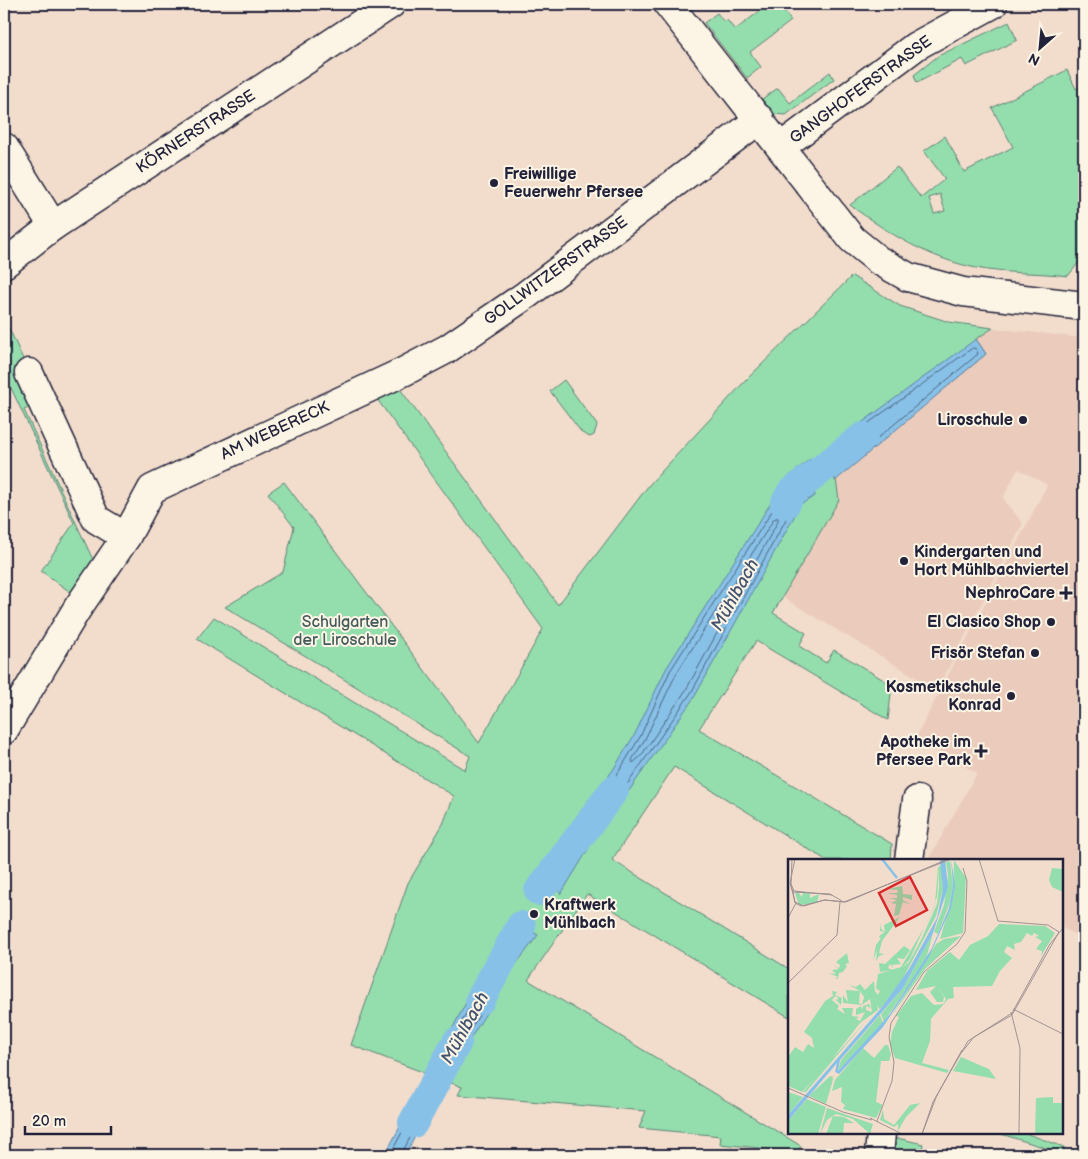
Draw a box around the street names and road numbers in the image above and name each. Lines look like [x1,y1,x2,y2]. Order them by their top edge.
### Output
street label: GANGHOFERSTRASSE [786,32,936,148]
street label: KÖRNERSTRASSE [132,85,259,178]
street label: GOLLWITZERSTRASSE [481,213,631,329]
street label: AM WEBERECK [218,397,333,464]

